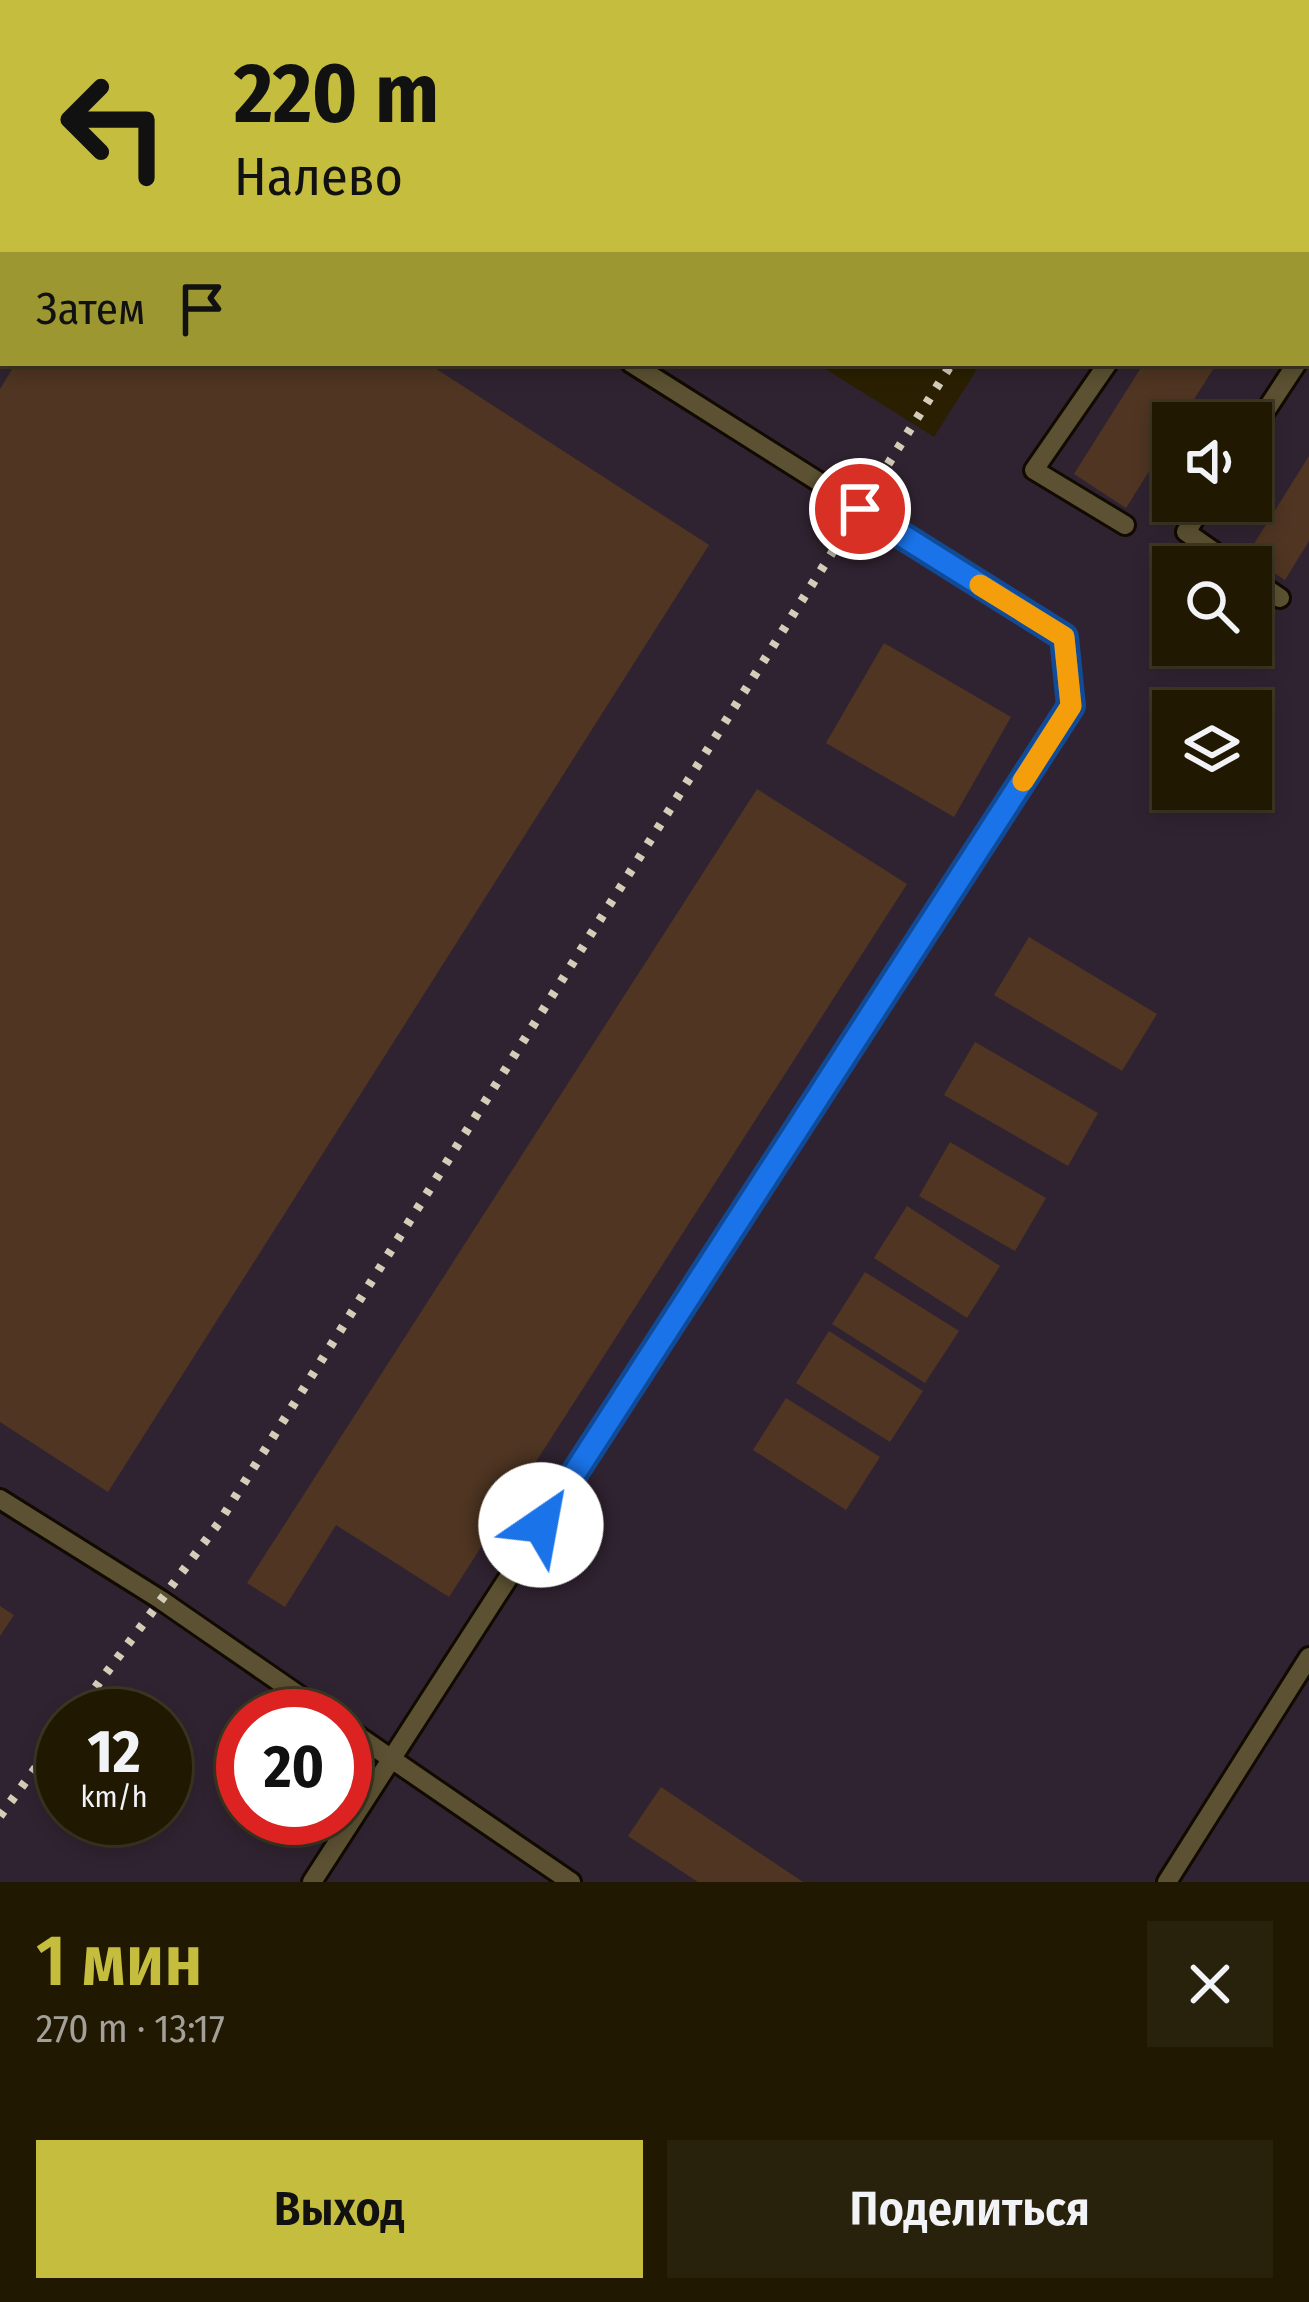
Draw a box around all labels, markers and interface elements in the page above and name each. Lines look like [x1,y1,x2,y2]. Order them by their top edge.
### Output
text: 220 m [234,43,439,144]
icon: left [36,48,192,204]
text: Налево [234,145,403,209]
icon: arrive [169,276,235,342]
text: Затем [36,282,145,336]
map controls [1152,402,1272,810]
button: sound [1152,402,1272,522]
pin [809,458,911,560]
icon: arrive [827,476,893,542]
button: search [1152,546,1272,666]
button: layers [1152,690,1272,810]
position arrow [478,1462,604,1588]
speed limit sign: 20 [216,1689,372,1845]
text: 12 [87,1716,141,1788]
text: km/h [81,1779,147,1815]
text: 1 мин [36,1918,203,2004]
button: close [1147,1921,1273,2047]
text: 270 m · 13:17 [36,2006,225,2052]
button: Выход [36,2140,643,2278]
button: Поделиться [667,2140,1273,2278]

